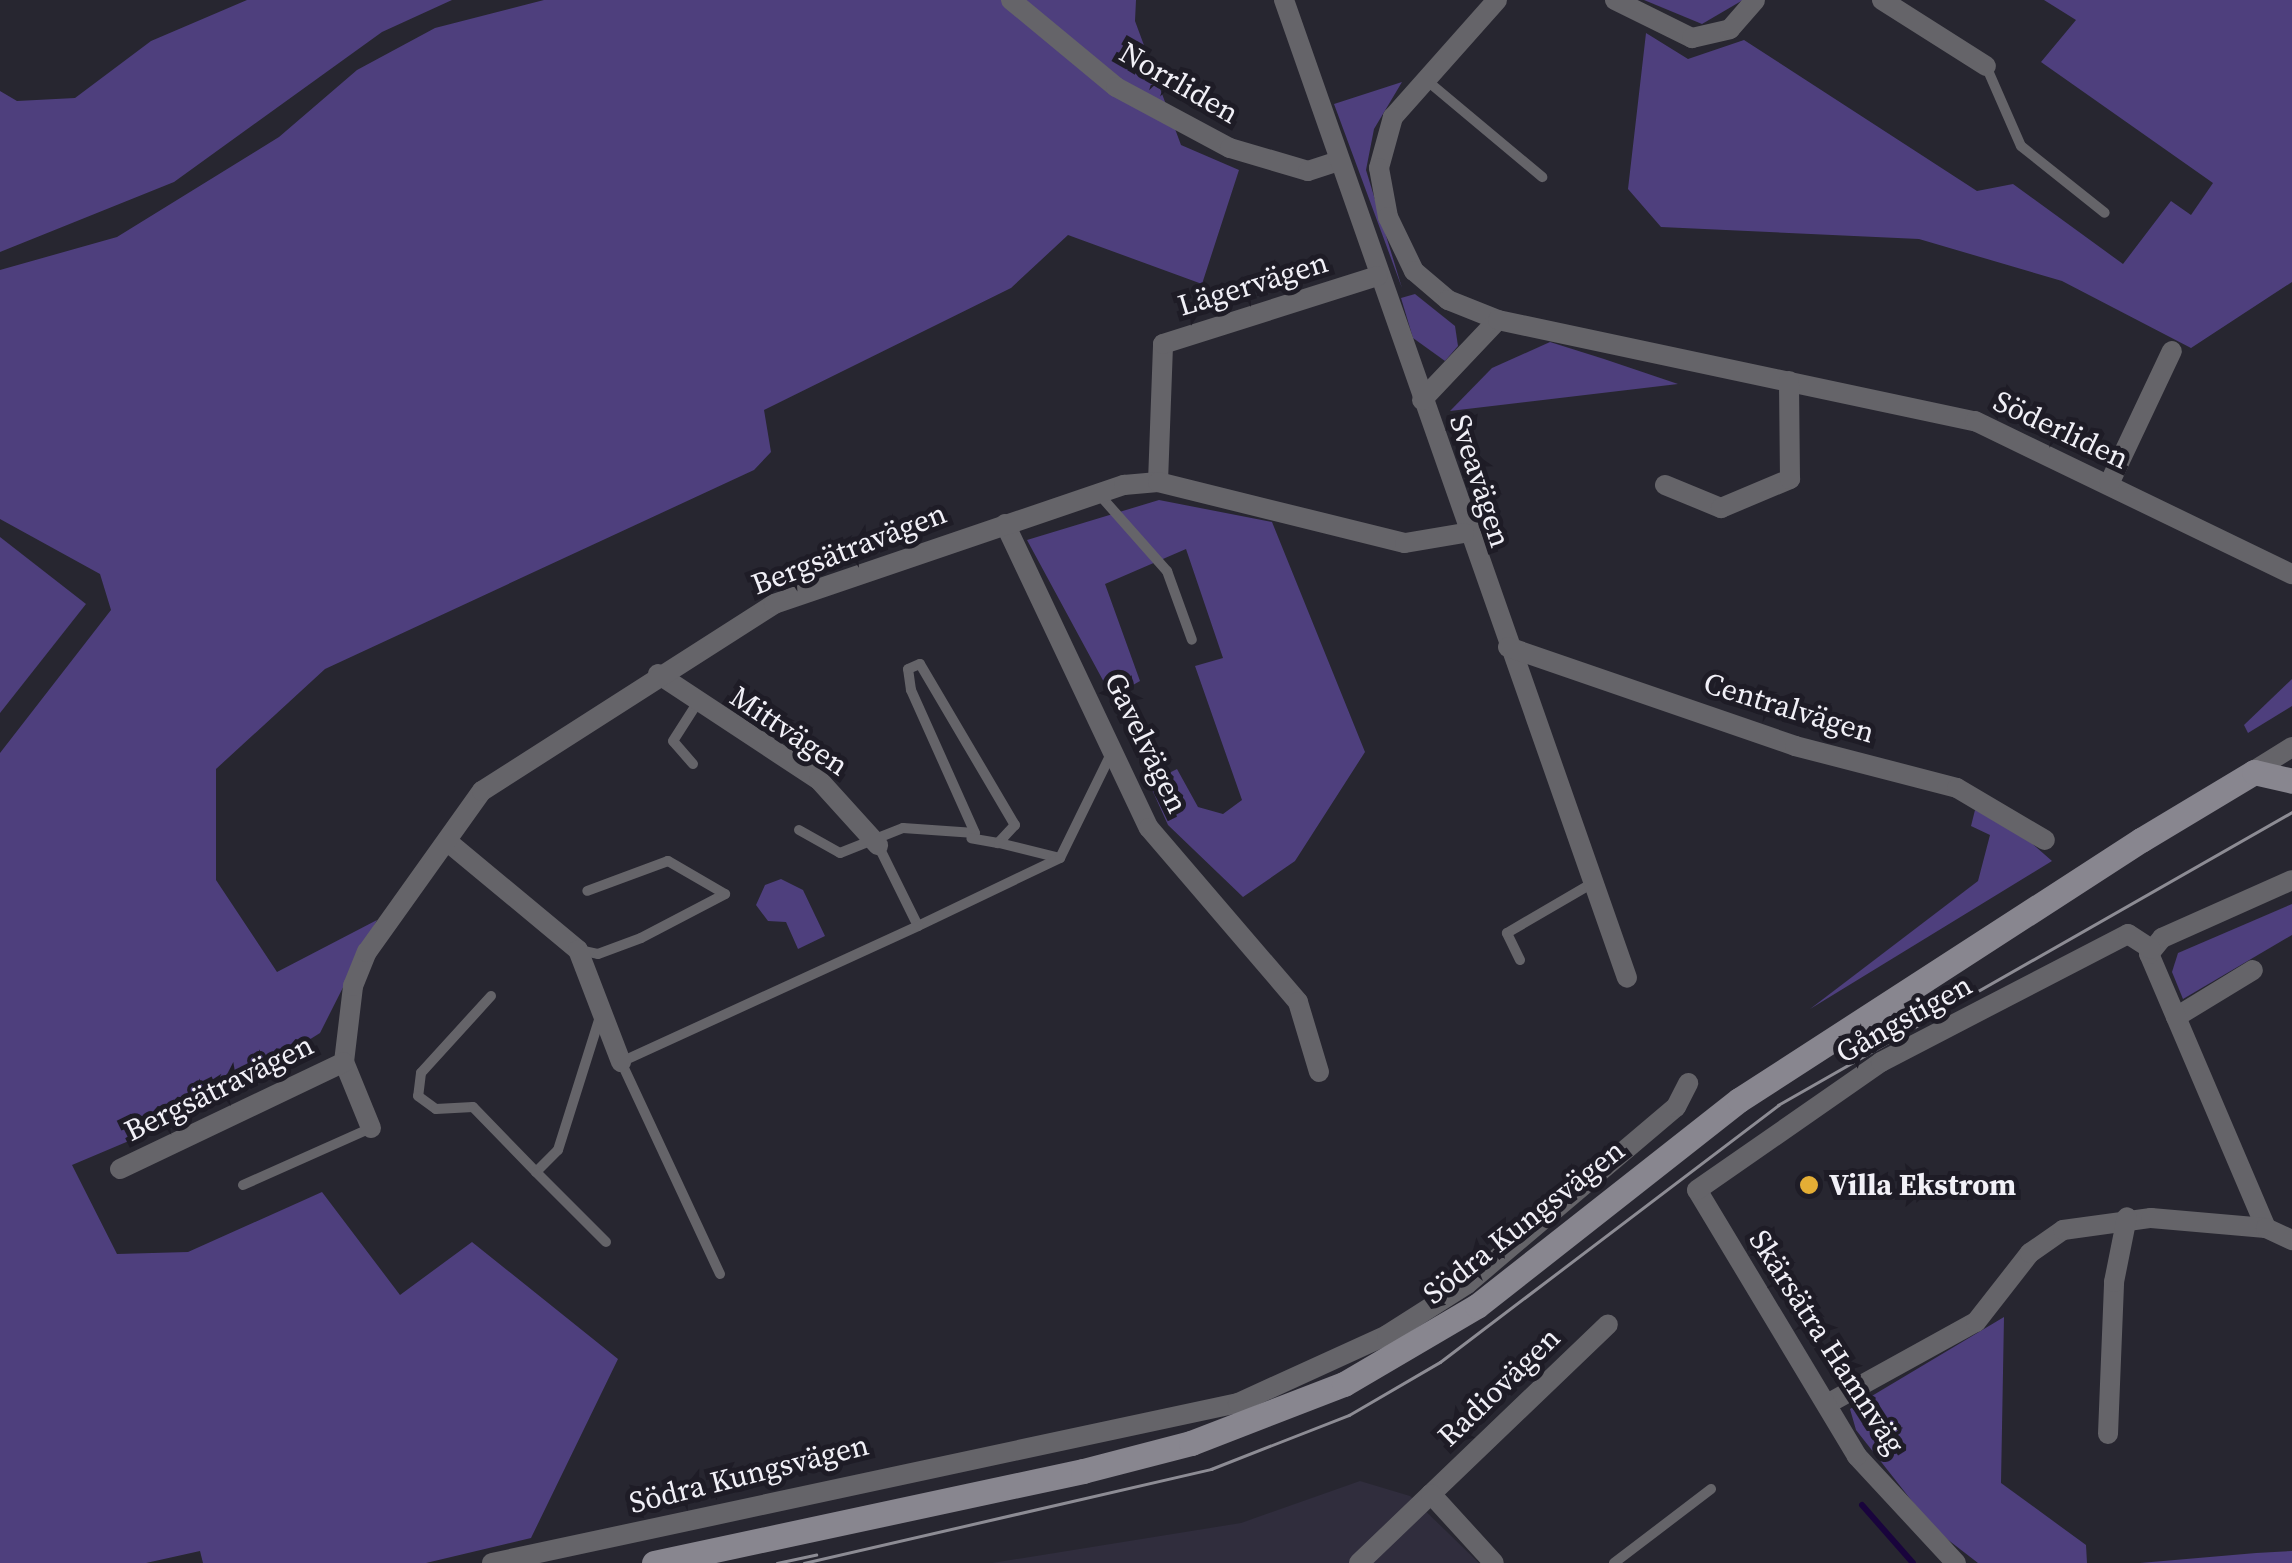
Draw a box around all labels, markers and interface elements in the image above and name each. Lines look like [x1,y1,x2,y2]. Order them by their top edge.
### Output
street label: Norrliden [1113,35,1245,131]
street label: Lägervägen [1174,244,1332,324]
street label: Söderliden [1988,383,2134,477]
street label: Sveavägen [1442,410,1518,552]
street label: Bergsätravägen [747,495,951,603]
street label: Centralvägen [1699,665,1879,751]
street label: Gavelvägen [1097,667,1195,819]
street label: Mittvägen [723,678,855,784]
street label: Gångstigen [1830,967,1978,1071]
street label: Bergsätravägen [119,1027,319,1149]
street label: Södra Kungsvägen [1416,1132,1632,1312]
place label: Villa Ekstrom [1829,1167,2016,1203]
marker: Villa Ekstrom [1798,1174,1820,1196]
street label: Skärsätra Hamnväg [1741,1223,1913,1461]
street label: Radiovägen [1431,1320,1567,1454]
street label: Södra Kungsvägen [626,1427,872,1521]

